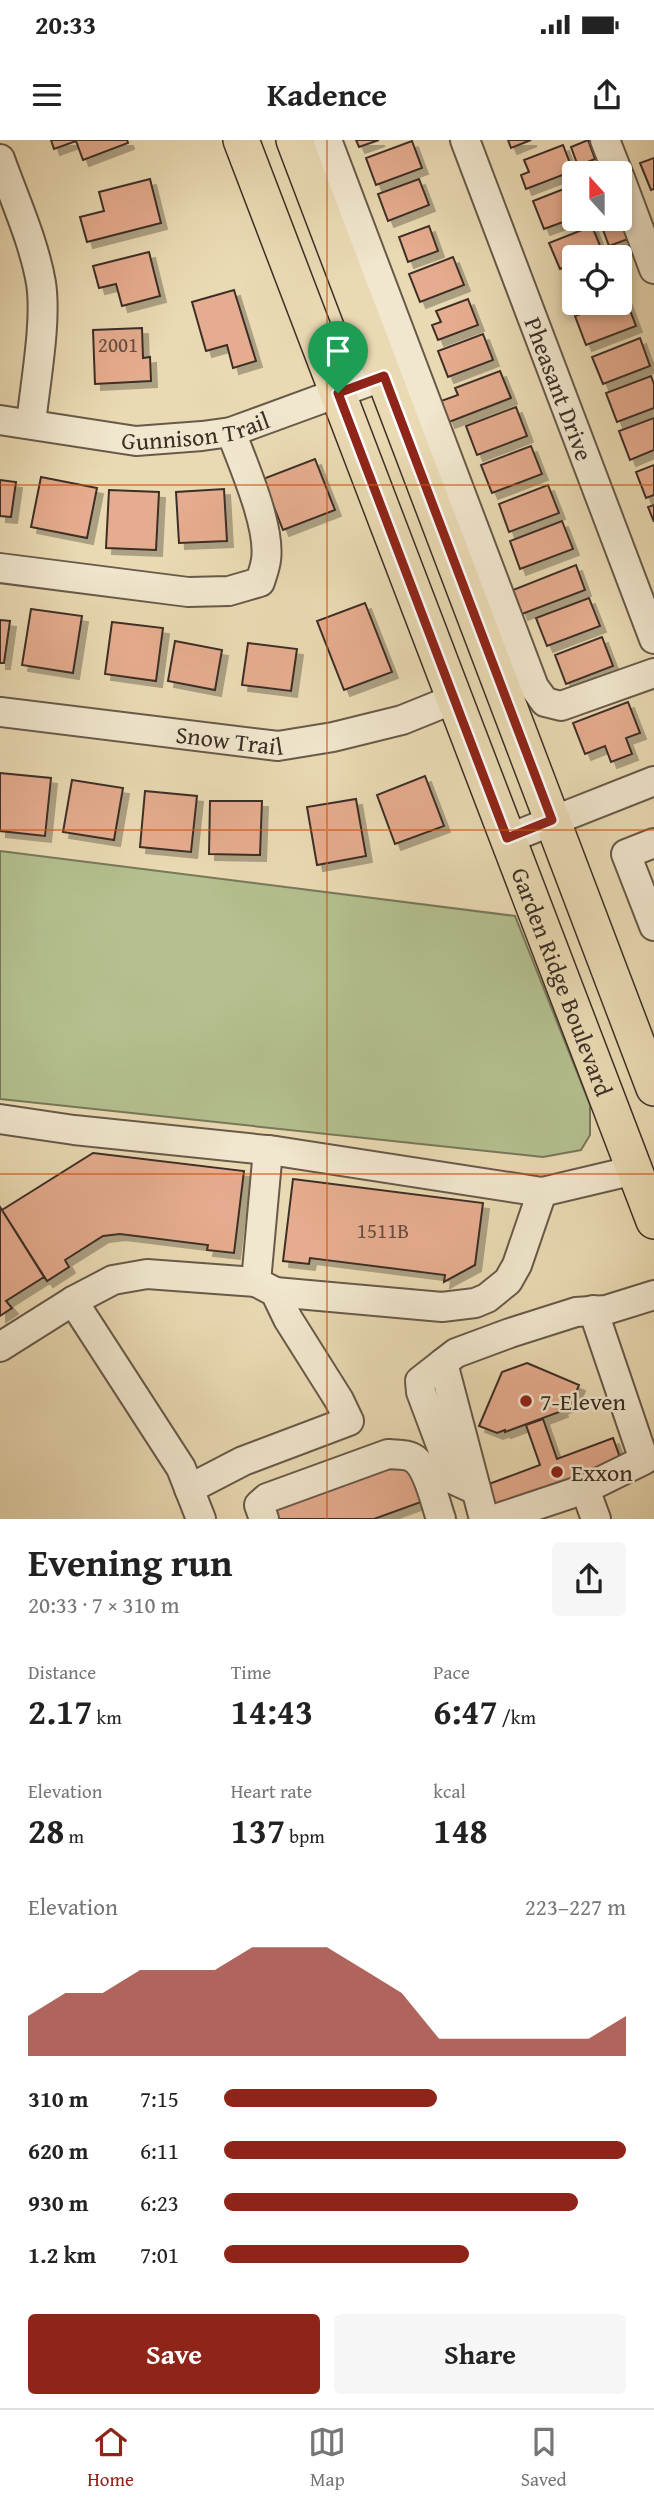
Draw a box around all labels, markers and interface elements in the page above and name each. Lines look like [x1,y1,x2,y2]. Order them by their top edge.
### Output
text: 20:33 [35,5,96,44]
text: Kadence [267,71,387,118]
icon: menu [28,76,66,114]
icon: share [588,76,626,114]
north arrow [562,161,632,231]
map controls [562,161,632,315]
button: locate [562,245,632,315]
street label: Pheasant Drive [516,312,602,466]
pin [308,321,368,393]
house number: 2001 [98,329,138,360]
icon: arrive [319,332,357,370]
street label: Gunnison Trail [119,402,274,458]
street label: Snow Trail [174,716,286,764]
street label: Garden Ridge Boulevard [503,862,622,1101]
house number: 1511B [357,1215,409,1246]
place label: 7-Eleven [540,1384,627,1419]
marker: 7-Eleven [518,1393,534,1409]
place label: Exxon [571,1455,633,1490]
marker: Exxon [549,1464,565,1480]
text: Evening run [28,1534,232,1590]
button: share [552,1542,626,1616]
text: 20:33 · 7 × 310 m [28,1588,180,1621]
text: Distance [28,1658,96,1686]
text: Time [231,1658,271,1686]
text: Pace [433,1658,470,1686]
text: 2.17 [28,1686,92,1737]
text: 14:43 [231,1686,313,1737]
text: 6:47 [433,1686,498,1737]
text: km [92,1703,122,1731]
text: /km [498,1703,536,1731]
text: Elevation [28,1777,102,1805]
text: Heart rate [231,1777,312,1805]
text: kcal [433,1777,466,1805]
text: 28 [28,1805,64,1856]
text: 137 [231,1805,285,1856]
text: 148 [433,1805,488,1856]
text: m [64,1822,84,1850]
text: bpm [285,1822,325,1850]
text: Elevation [28,1890,118,1923]
text: 223–227 m [525,1890,626,1923]
text: 310 m [28,2082,89,2115]
text: 7:15 [140,2082,179,2115]
text: 620 m [28,2134,89,2167]
text: 6:11 [140,2134,179,2167]
text: 930 m [28,2186,89,2219]
text: 6:23 [140,2186,179,2219]
text: 1.2 km [28,2238,96,2271]
text: 7:01 [140,2238,179,2271]
button: Save [28,2314,320,2394]
button: Share [334,2314,626,2394]
tab: Home [87,2423,134,2493]
tab: Map [308,2423,346,2493]
tab: Saved [521,2423,567,2493]

